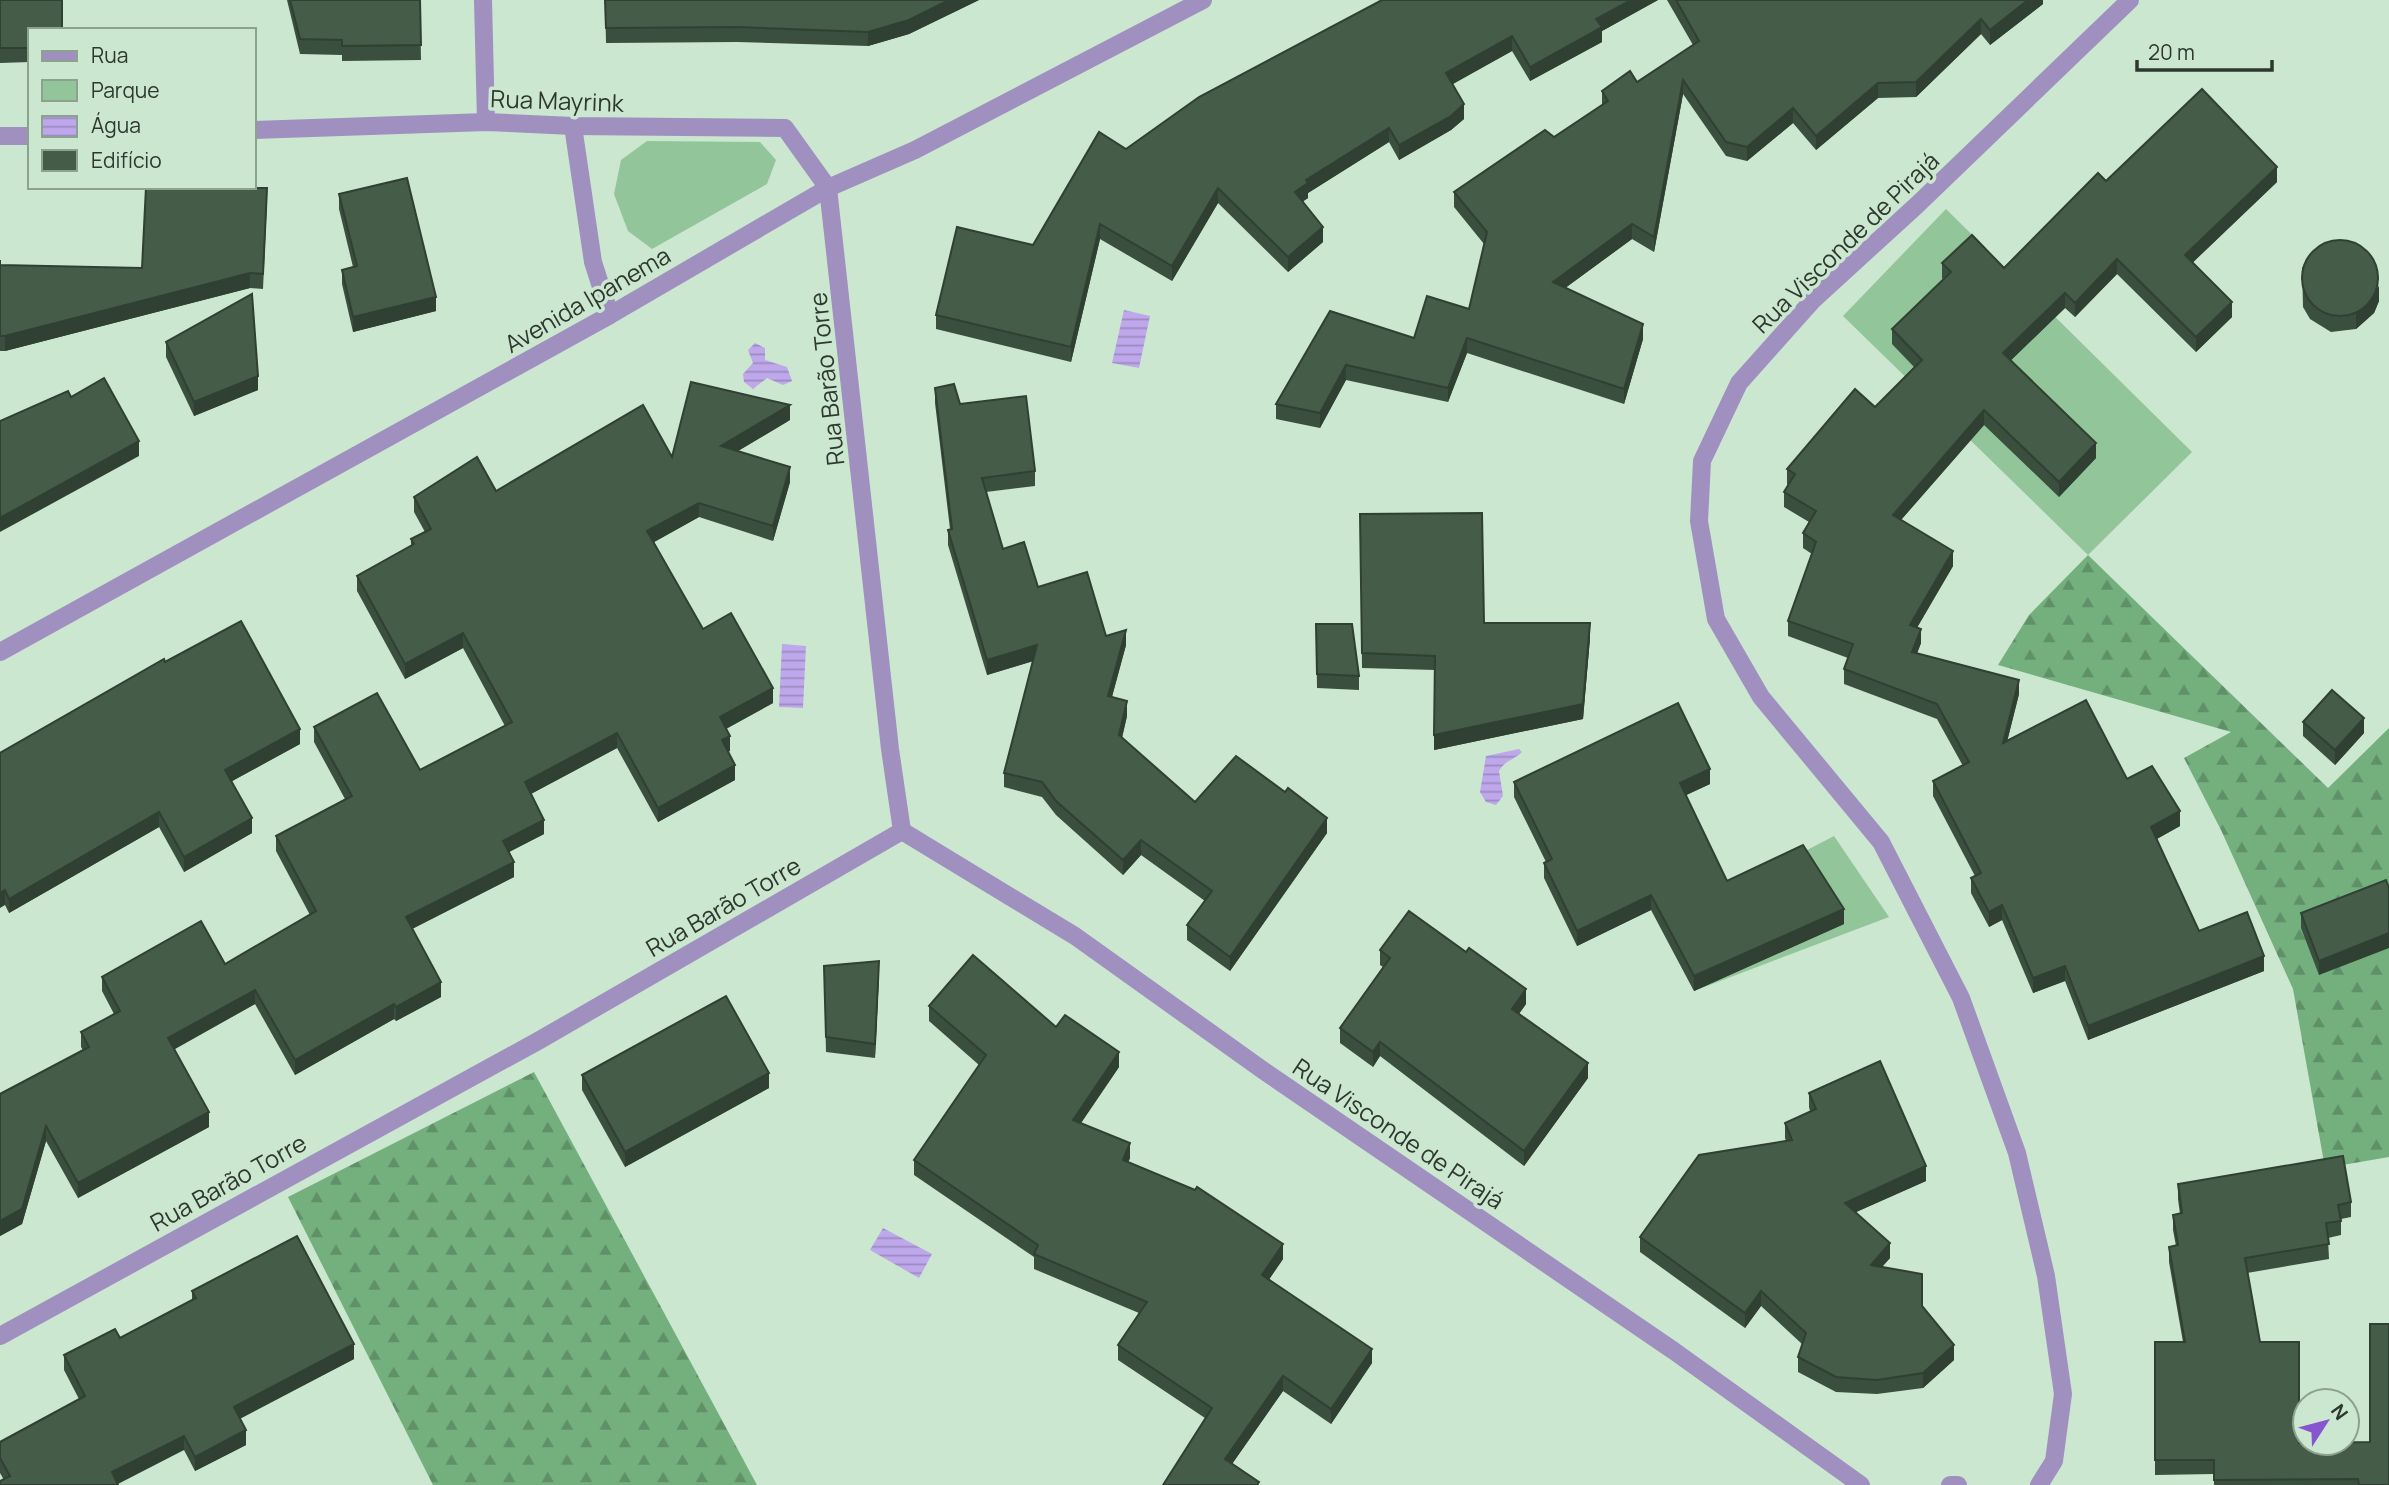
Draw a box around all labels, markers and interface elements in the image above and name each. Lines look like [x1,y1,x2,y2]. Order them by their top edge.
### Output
legend [28,28,256,189]
scale bar [2137,28,2272,72]
text: 20 m [2148,38,2195,66]
text: Rua [91,41,128,69]
text: Parque [91,76,160,104]
street label: Rua Mayrink [490,81,625,119]
text: Água [91,111,141,139]
street label: Rua Visconde de Pirajá [1744,144,1946,340]
text: Edifício [91,146,162,174]
street label: Avenida Ipanema [498,238,676,360]
street label: Rua Barão Torre [801,291,851,467]
street label: Rua Barão Torre [640,848,806,964]
street label: Rua Visconde de Pirajá [1287,1050,1511,1216]
street label: Rua Barão Torre [144,1125,312,1239]
north arrow [2291,1387,2361,1457]
text: N [2325,1399,2354,1425]

